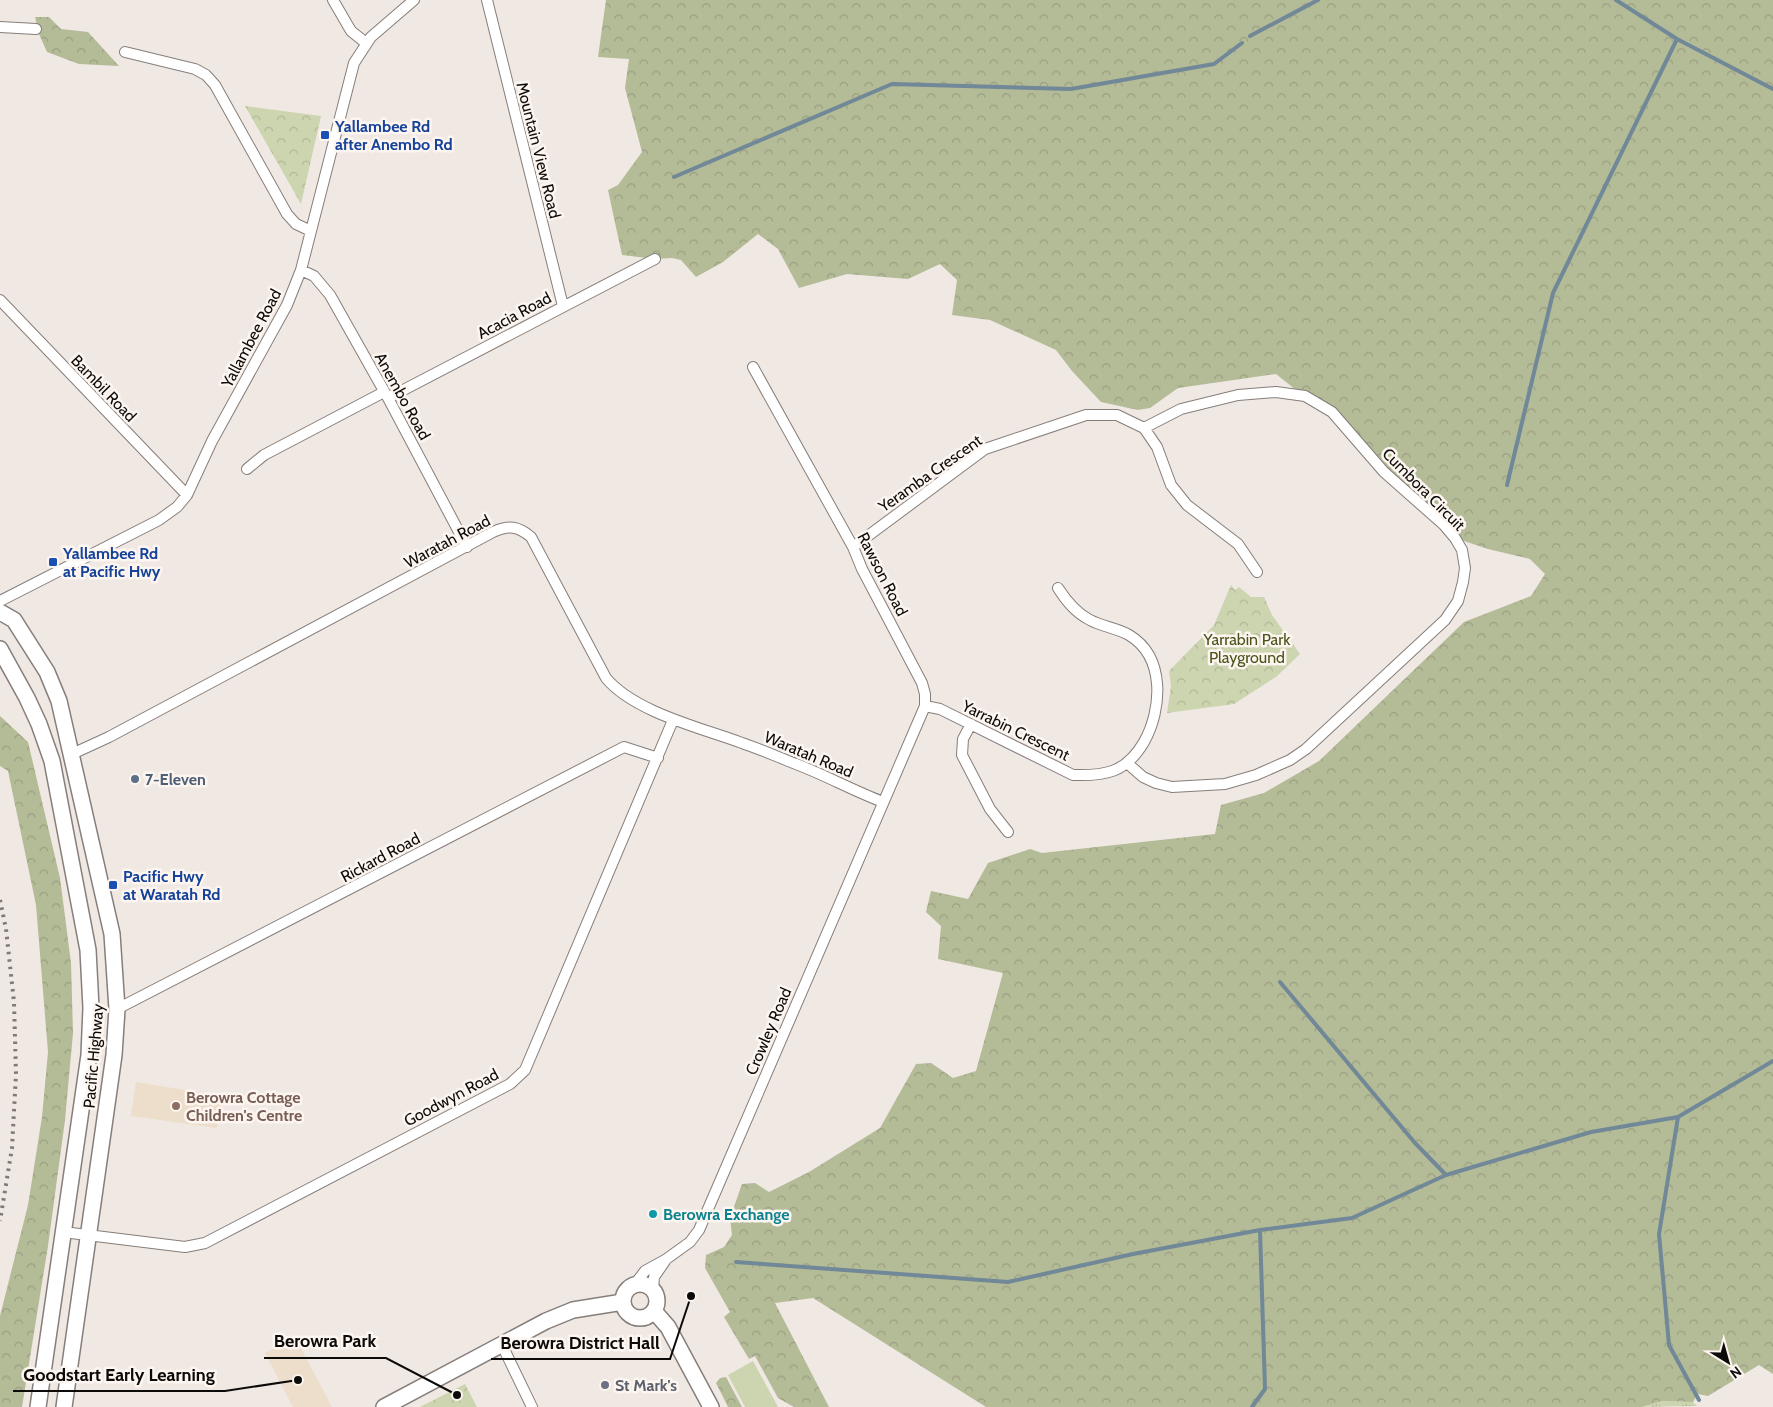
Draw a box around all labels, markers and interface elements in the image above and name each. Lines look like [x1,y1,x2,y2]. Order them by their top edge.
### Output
street label: Mountain View Road [512,80,565,220]
place label: Yallambee Rd after Anembo Rd [334,117,453,154]
marker: Yallambee Rd after Anembo Rd [319,129,331,141]
street label: Yallambee Road [217,286,285,391]
street label: Acacia Road [474,288,555,343]
street label: Anembo Road [371,349,434,443]
street label: Bambil Road [67,351,140,426]
street label: Yeramba Crescent [874,430,986,517]
street label: Cumbora Circuit [1378,444,1469,535]
street label: Waratah Road [401,511,493,572]
street label: Rawson Road [853,529,912,619]
place label: Yallambee Rd at Pacific Hwy [62,544,161,581]
marker: Yallambee Rd at Pacific Hwy [47,556,59,568]
park label: Yarrabin Park Playground [1202,630,1291,667]
street label: Yarrabin Crescent [958,696,1073,765]
street label: Waratah Road [762,727,856,782]
place label: 7-Eleven [145,770,206,789]
marker: 7-Eleven [129,773,141,785]
street label: Rickard Road [337,829,423,886]
place label: Pacific Hwy at Waratah Rd [123,867,221,904]
marker: Pacific Hwy at Waratah Rd [107,879,119,891]
street label: Crowley Road [742,985,795,1078]
street label: Pacific Highway [79,1003,108,1109]
street label: Goodwyn Road [401,1065,502,1130]
place label: Berowra Cottage Children's Centre [186,1088,302,1125]
marker: Berowra Cottage Children's Centre [170,1100,182,1112]
place label: Berowra Exchange [663,1205,790,1224]
marker: Berowra Exchange [647,1208,659,1220]
callout: Berowra Park [264,1325,386,1358]
callout: Berowra District Hall [491,1326,670,1359]
text: Berowra Park [274,1330,377,1352]
text: Berowra District Hall [500,1332,660,1354]
north arrow [1703,1337,1753,1387]
callout: Goodstart Early Learning [13,1358,225,1391]
text: N [1726,1362,1745,1383]
text: Goodstart Early Learning [23,1364,215,1386]
place label: St Mark's [615,1376,677,1395]
marker: St Mark's [599,1379,611,1391]

